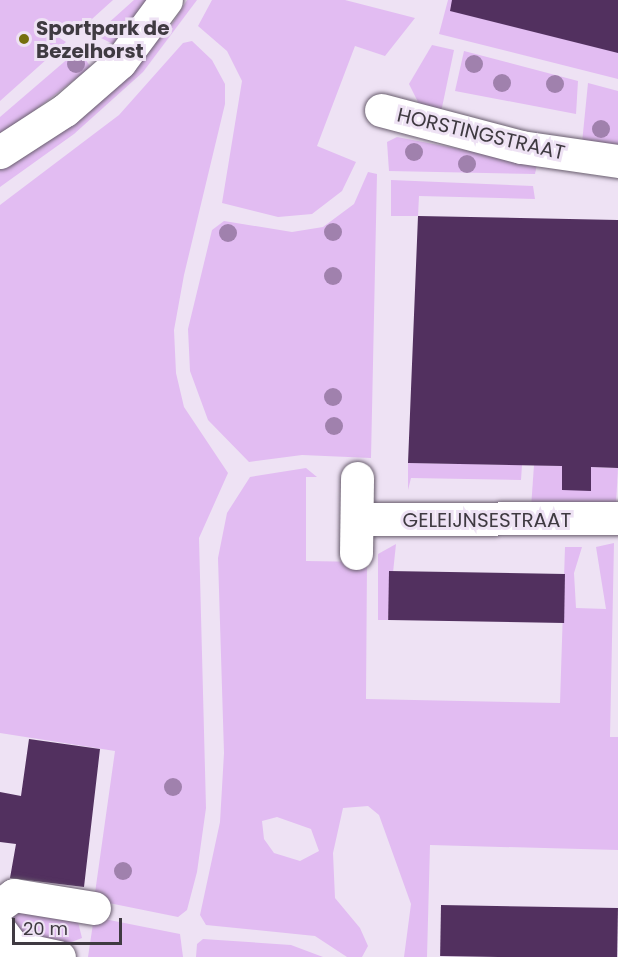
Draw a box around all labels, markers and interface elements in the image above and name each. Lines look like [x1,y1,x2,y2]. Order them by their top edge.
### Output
place label: Sportpark de Bezelhorst [36,16,170,63]
marker: Sportpark de Bezelhorst [17,32,31,46]
street label: HORSTINGSTRAAT [395,103,567,165]
street label: GELEIJNSESTRAAT [403,508,571,532]
scale bar [15,906,124,944]
text: 20 m [23,916,68,941]

